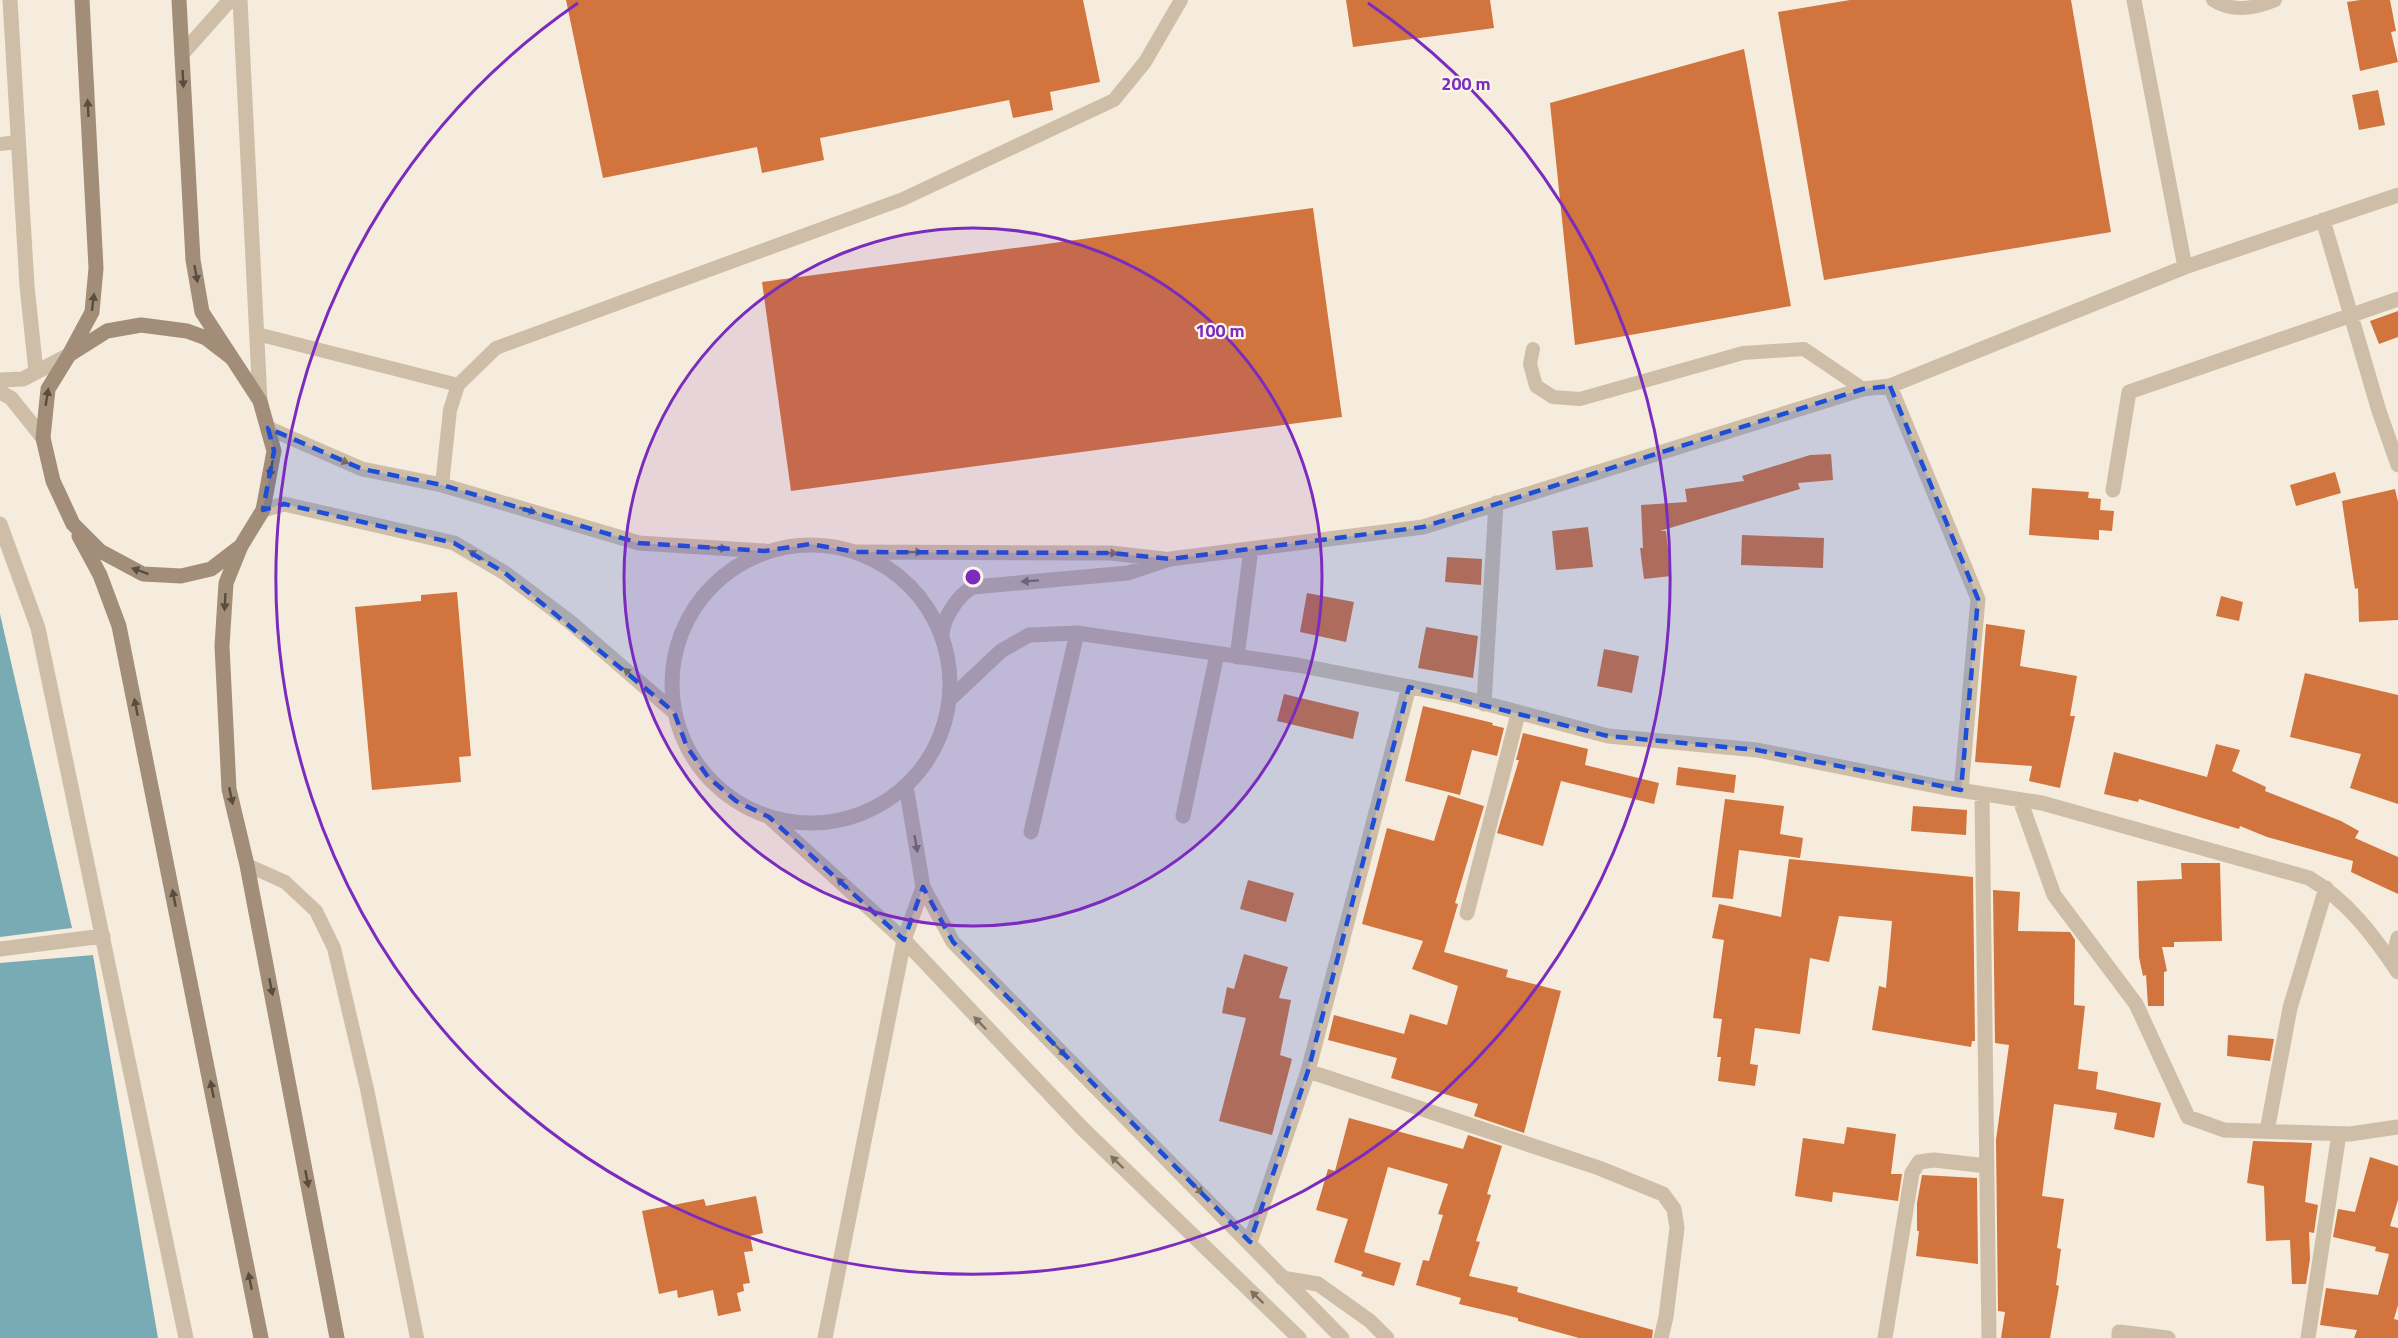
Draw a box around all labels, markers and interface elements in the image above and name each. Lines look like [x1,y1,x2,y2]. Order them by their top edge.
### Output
one-way arrow [179,70,188,89]
text: 200 m [1441,70,1491,97]
one-way arrow [83,98,92,117]
one-way arrow [191,265,200,284]
one-way arrow [88,293,97,312]
text: 100 m [1195,317,1245,344]
one-way arrow [43,387,52,406]
one-way arrow [332,455,350,465]
one-way arrow [266,460,275,479]
one-way arrow [519,506,538,516]
one-way arrow [709,544,728,553]
one-way arrow [905,547,924,557]
one-way arrow [1100,549,1119,558]
one-way arrow [468,550,484,561]
one-way arrow [131,565,149,575]
centre of rings [963,567,983,587]
one-way arrow [1020,576,1039,585]
one-way arrow [220,592,229,611]
one-way arrow [623,668,638,681]
one-way arrow [131,697,140,716]
one-way arrow [227,787,236,806]
one-way arrow [912,834,921,853]
one-way arrow [836,878,850,892]
one-way arrow [169,888,178,907]
one-way arrow [267,978,276,997]
one-way arrow [974,1016,988,1030]
one-way arrow [1052,1042,1066,1056]
one-way arrow [207,1080,216,1099]
one-way arrow [1111,1155,1125,1169]
one-way arrow [303,1169,312,1188]
one-way arrow [1190,1181,1204,1196]
one-way arrow [245,1271,254,1290]
one-way arrow [1251,1291,1265,1305]

